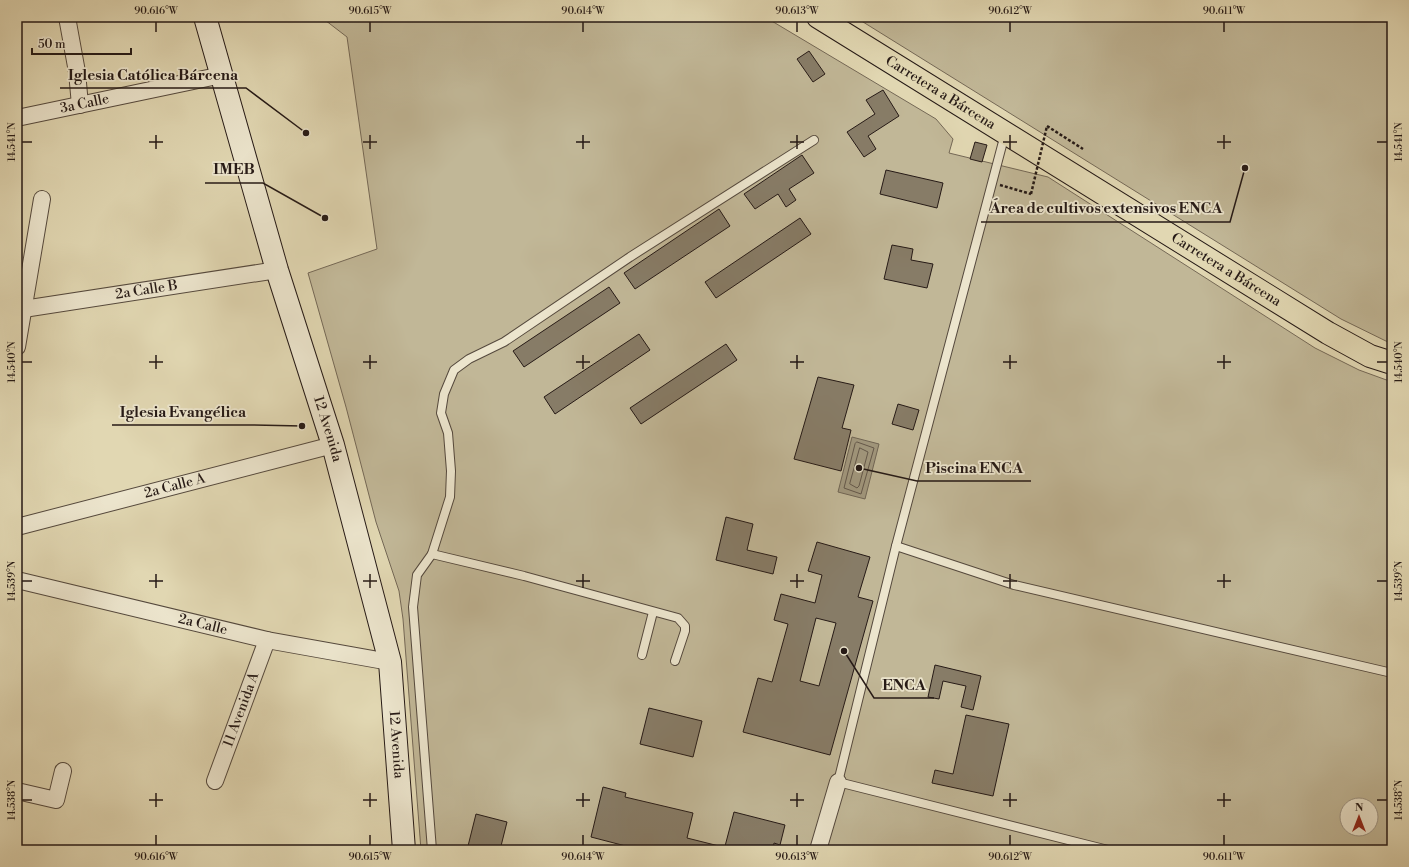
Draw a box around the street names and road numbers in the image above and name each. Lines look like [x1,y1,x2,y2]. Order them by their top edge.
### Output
street label: Carretera a Bárcena [882,52,1000,134]
street label: 3a Calle [58,90,111,118]
street label: Carretera a Bárcena [1168,229,1285,311]
street label: 2a Calle B [114,276,179,304]
street label: 12 Avenida [309,394,346,465]
street label: 2a Calle A [142,469,208,503]
street label: 2a Calle [176,610,229,639]
street label: 11 Avenida A [219,669,263,750]
street label: 12 Avenida [385,710,408,780]

